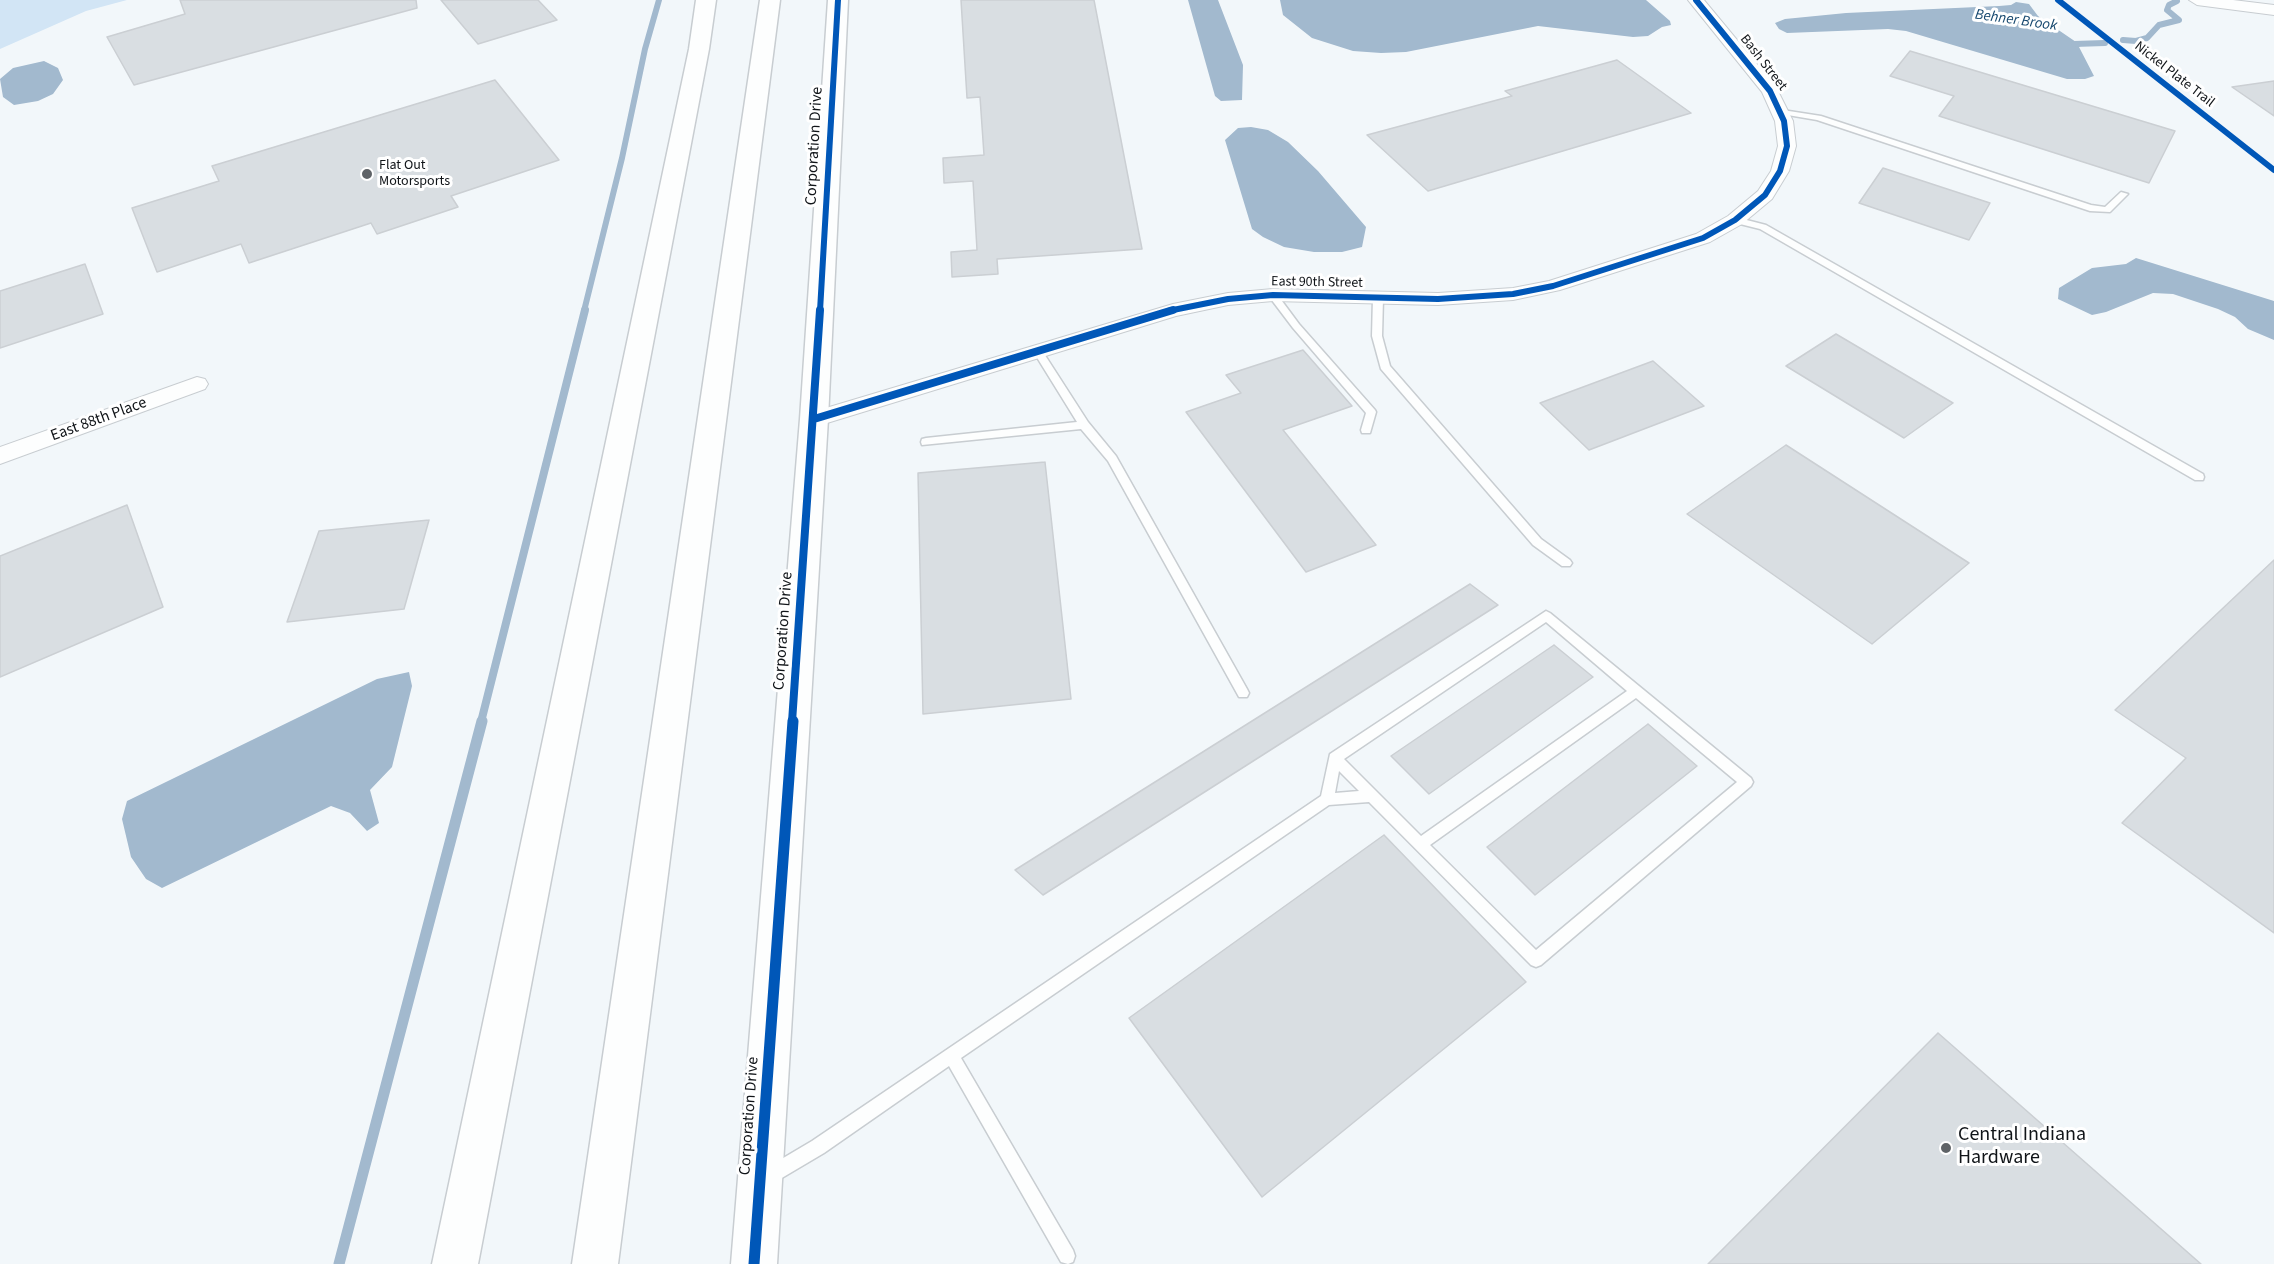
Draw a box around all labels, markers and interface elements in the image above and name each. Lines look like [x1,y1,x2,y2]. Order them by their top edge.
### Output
water label: Behner Brook [1974,6,2058,36]
street label: Bash Street [1736,32,1790,94]
street label: Nickel Plate Trail [2131,39,2217,111]
street label: Corporation Drive [802,86,828,206]
place label: Flat Out Motorsports [379,158,450,190]
marker: Flat Out Motorsports [360,167,374,181]
street label: East 90th Street [1271,274,1363,292]
street label: East 88th Place [48,394,150,446]
street label: Corporation Drive [770,571,798,691]
street label: Corporation Drive [736,1056,764,1176]
place label: Central Indiana Hardware [1958,1124,2086,1171]
marker: Central Indiana Hardware [1939,1141,1953,1155]

